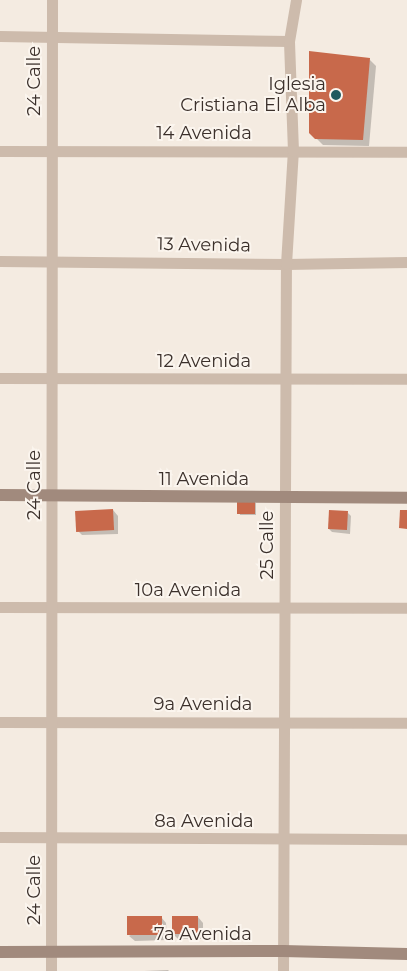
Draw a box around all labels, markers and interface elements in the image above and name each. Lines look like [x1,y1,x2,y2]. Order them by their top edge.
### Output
street label: 24 Calle [23,46,45,116]
place label: Iglesia Cristiana El Alba [180,74,326,116]
marker: Iglesia Cristiana El Alba [330,89,342,101]
street label: 14 Avenida [156,122,252,144]
street label: 13 Avenida [157,233,251,257]
street label: 12 Avenida [157,350,251,372]
street label: 24 Calle [23,450,45,520]
street label: 11 Avenida [159,468,249,490]
street label: 25 Calle [256,511,278,579]
street label: 10a Avenida [135,579,241,601]
street label: 9a Avenida [154,693,252,715]
street label: 8a Avenida [154,810,254,832]
street label: 24 Calle [23,855,45,925]
street label: 7a Avenida [154,923,252,945]

